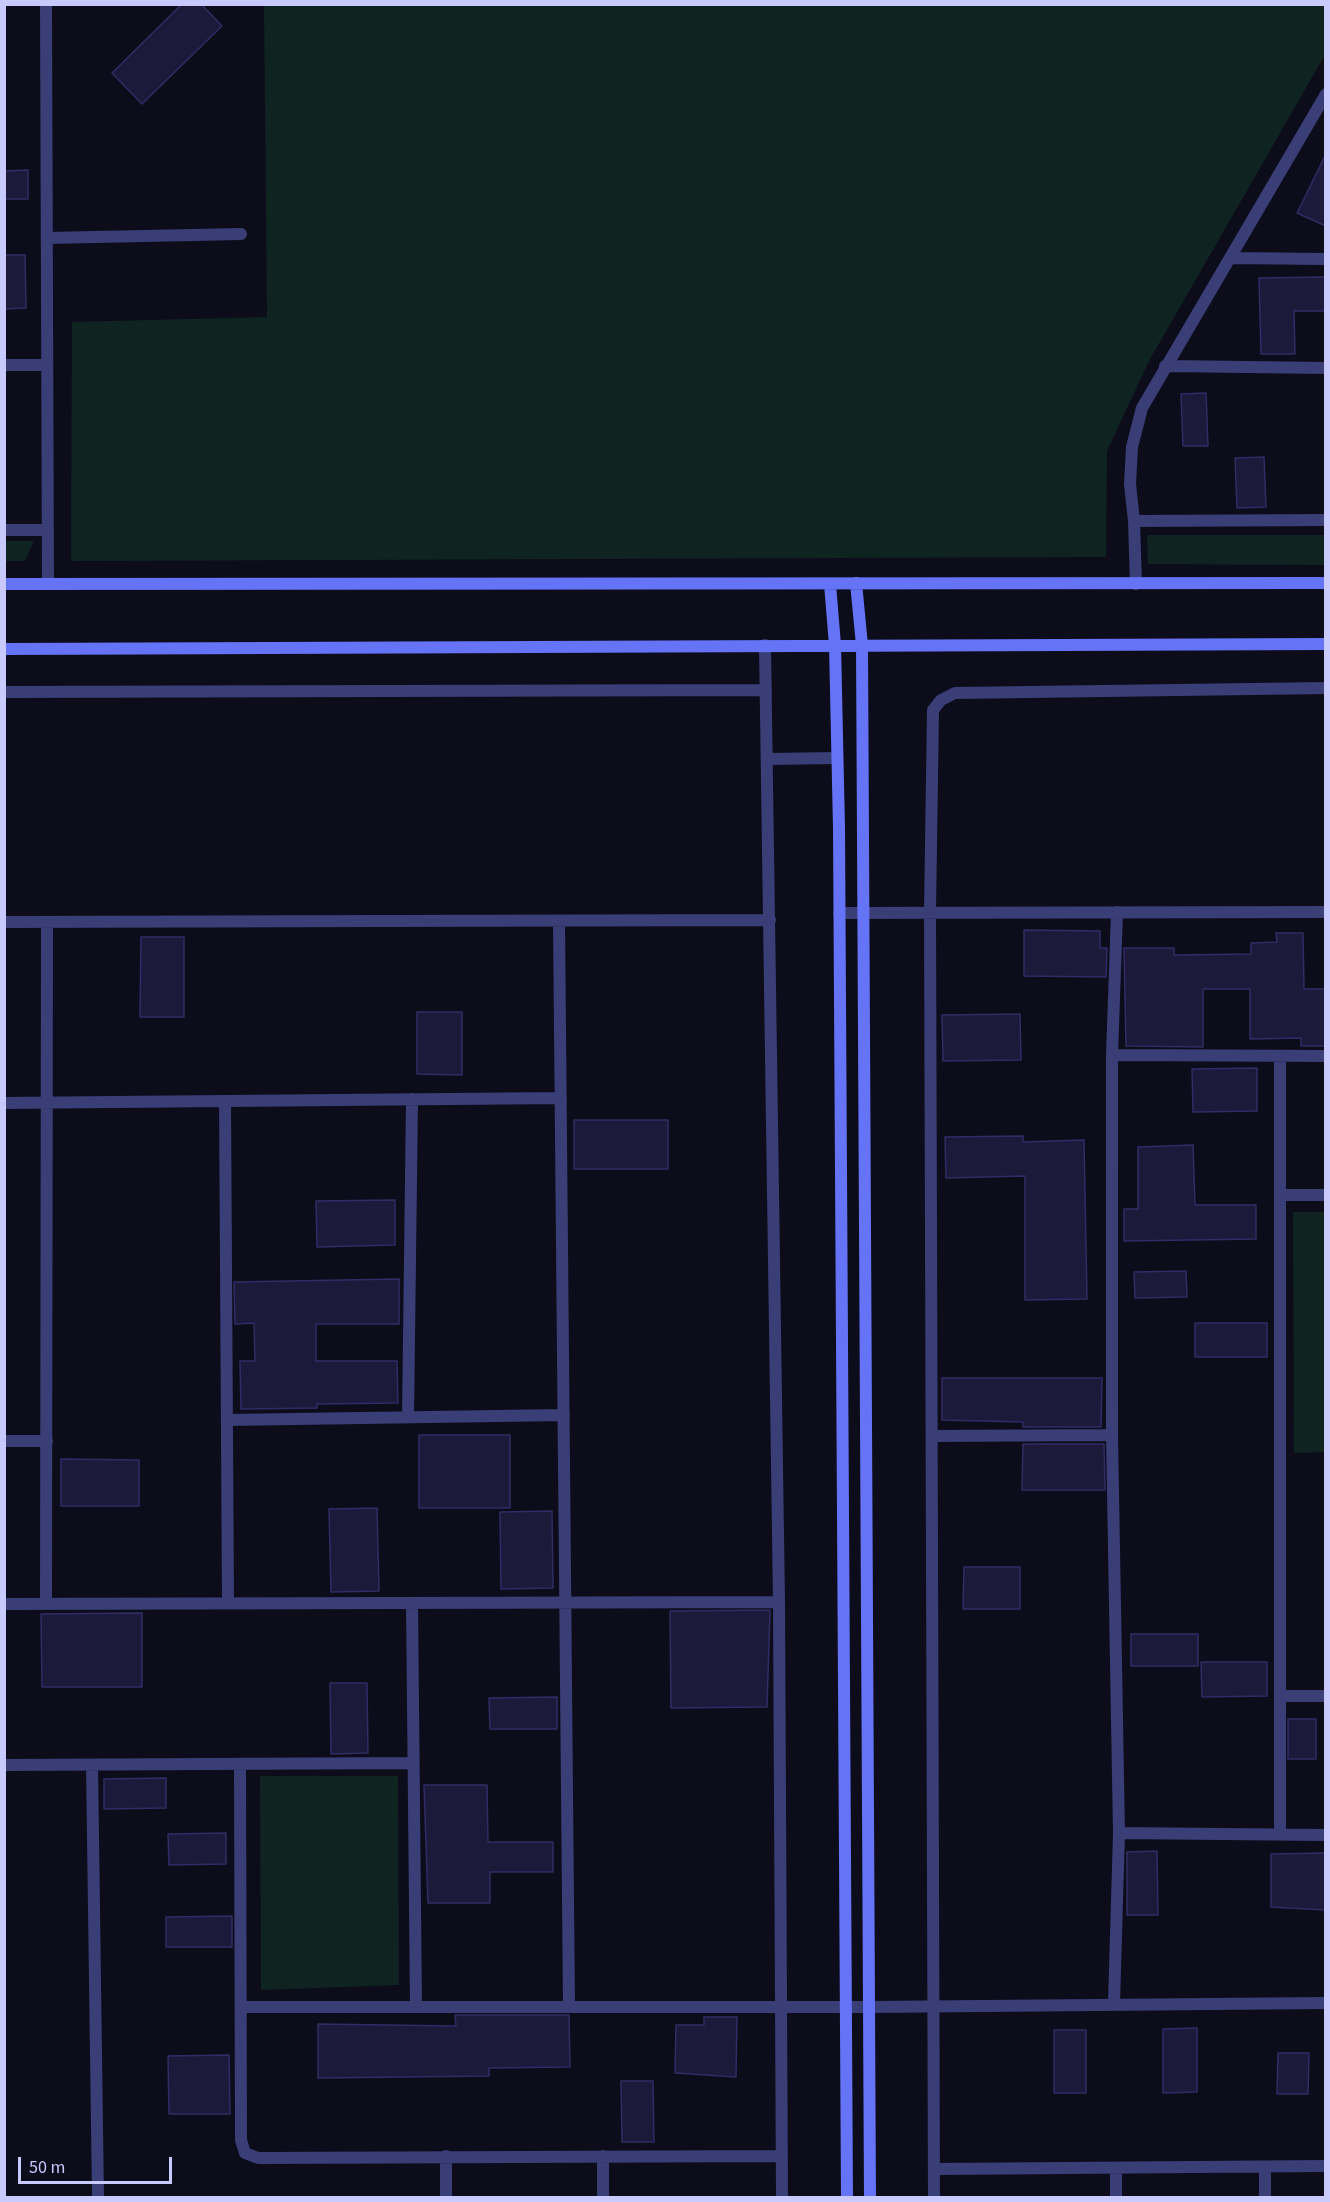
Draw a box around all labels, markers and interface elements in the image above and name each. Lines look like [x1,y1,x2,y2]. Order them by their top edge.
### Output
scale bar [21,2145,176,2183]
text: 50 m [29,2155,65,2180]

